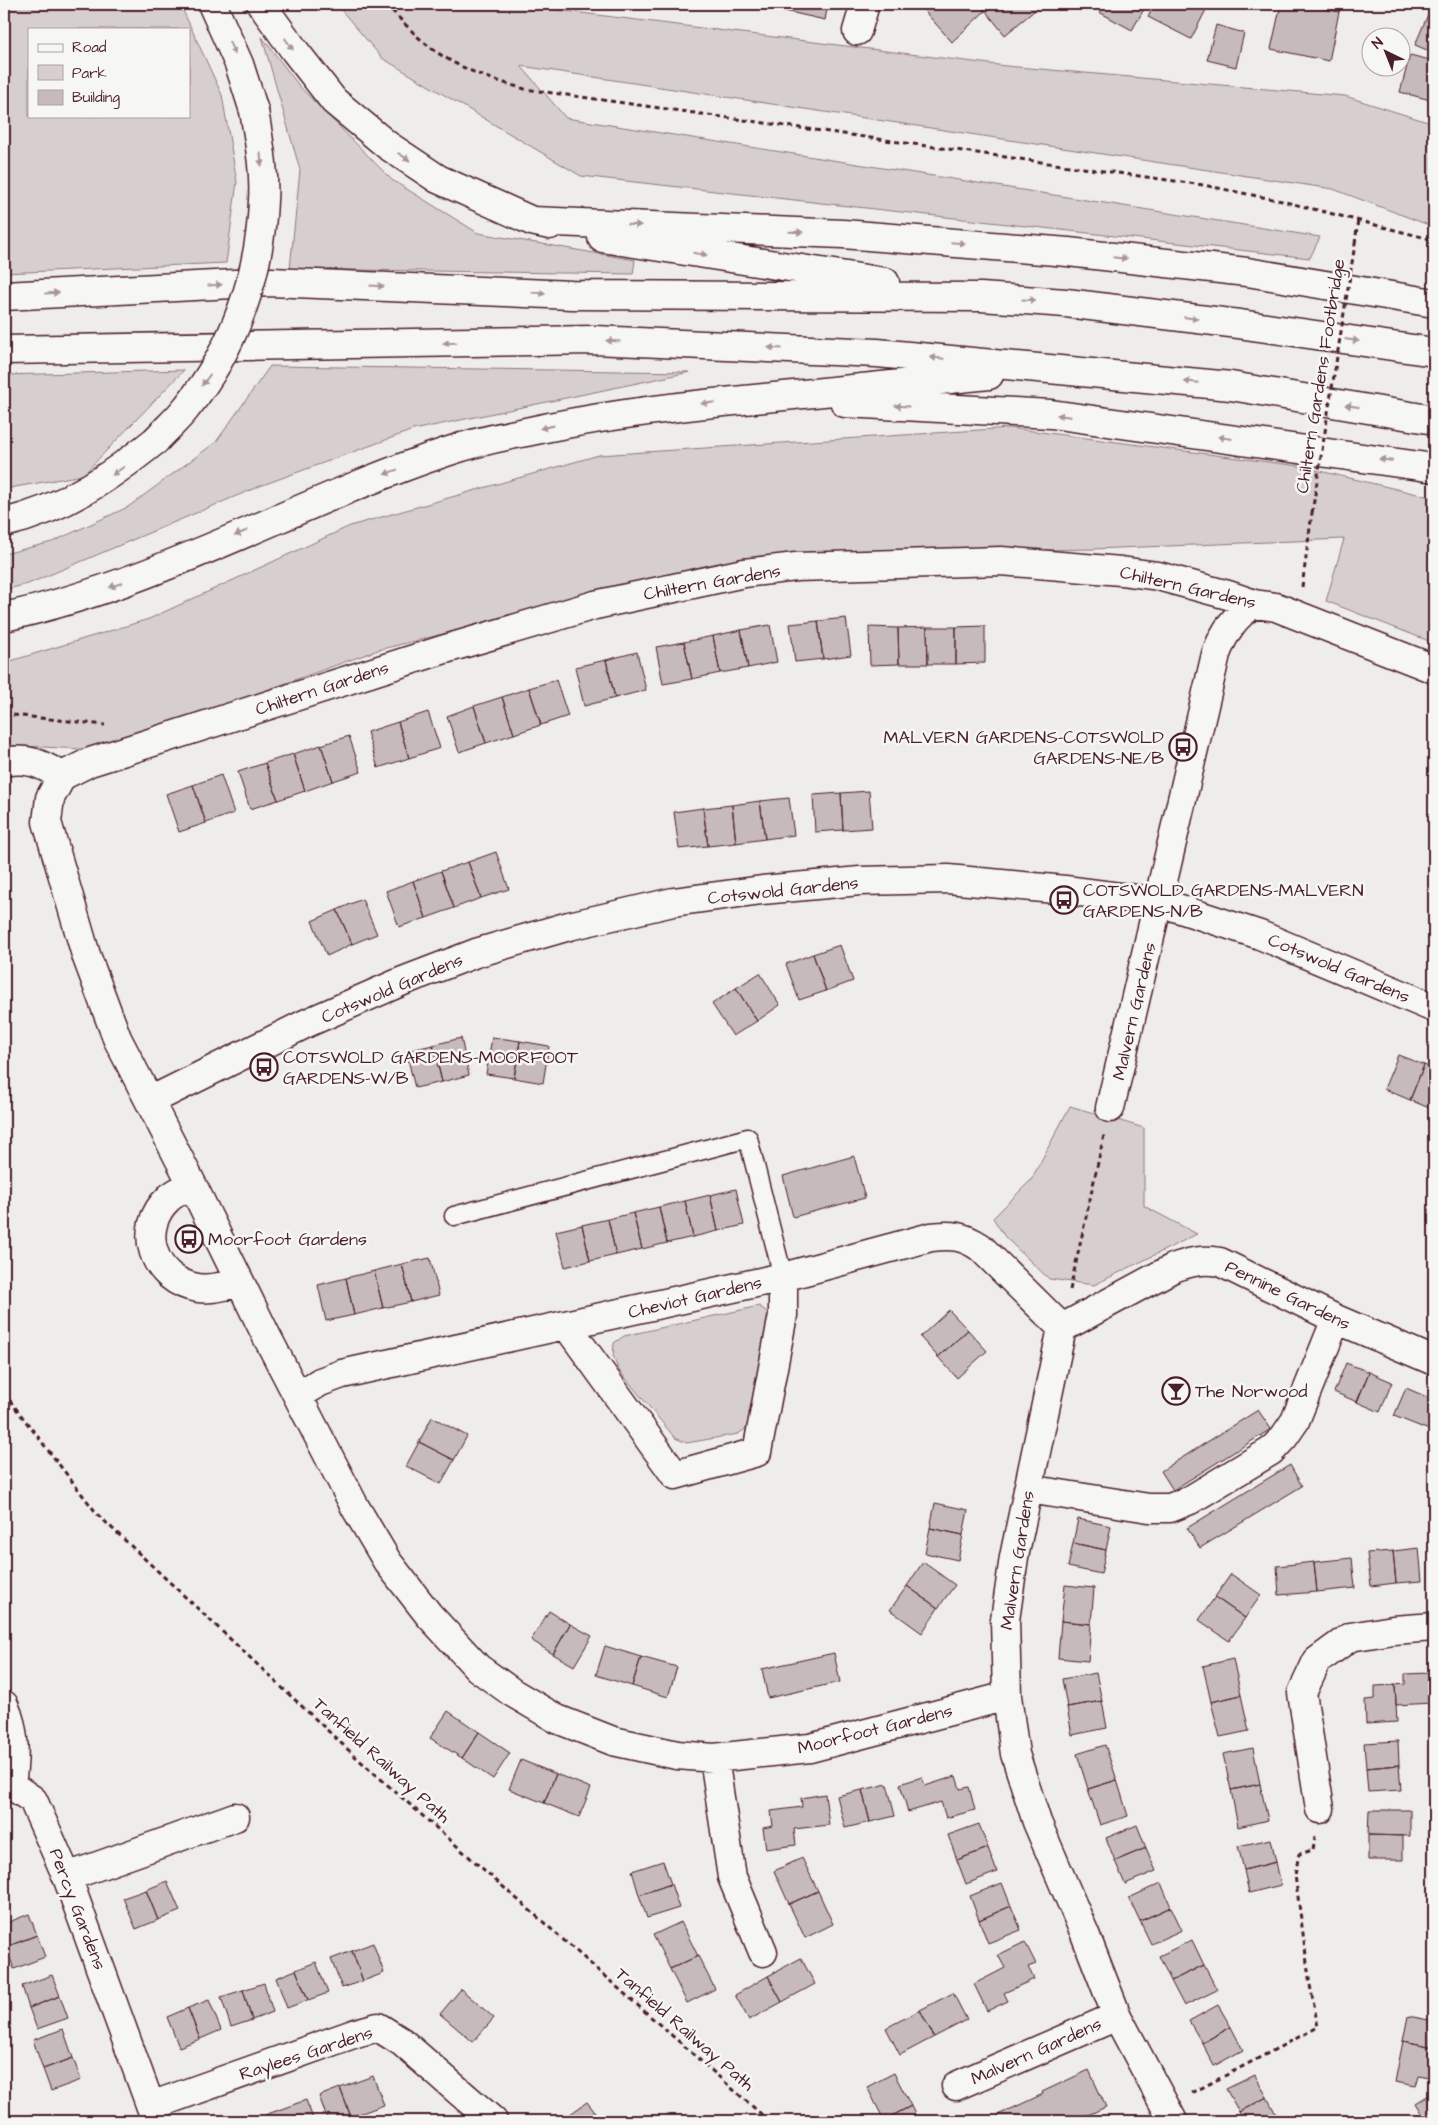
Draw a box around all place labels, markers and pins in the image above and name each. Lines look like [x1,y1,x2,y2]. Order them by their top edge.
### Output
place label: MALVERN GARDENS-COTSWOLD GARDENS-NE/B [884,725,1164,771]
bus stop icon: MALVERN GARDENS-COTSWOLD GARDENS-NE/B [1168,732,1198,762]
place label: COTSWOLD GARDENS-MALVERN GARDENS-N/B [1083,878,1363,924]
bus stop icon: COTSWOLD GARDENS-MALVERN GARDENS-N/B [1049,885,1079,915]
place label: COTSWOLD GARDENS-MOORFOOT GARDENS-W/B [283,1045,579,1091]
bus stop icon: COTSWOLD GARDENS-MOORFOOT GARDENS-W/B [249,1052,279,1082]
bus stop icon: Moorfoot Gardens [174,1224,204,1254]
place label: Moorfoot Gardens [208,1227,367,1252]
bar icon: The Norwood [1161,1376,1191,1406]
place label: The Norwood [1195,1379,1307,1404]

